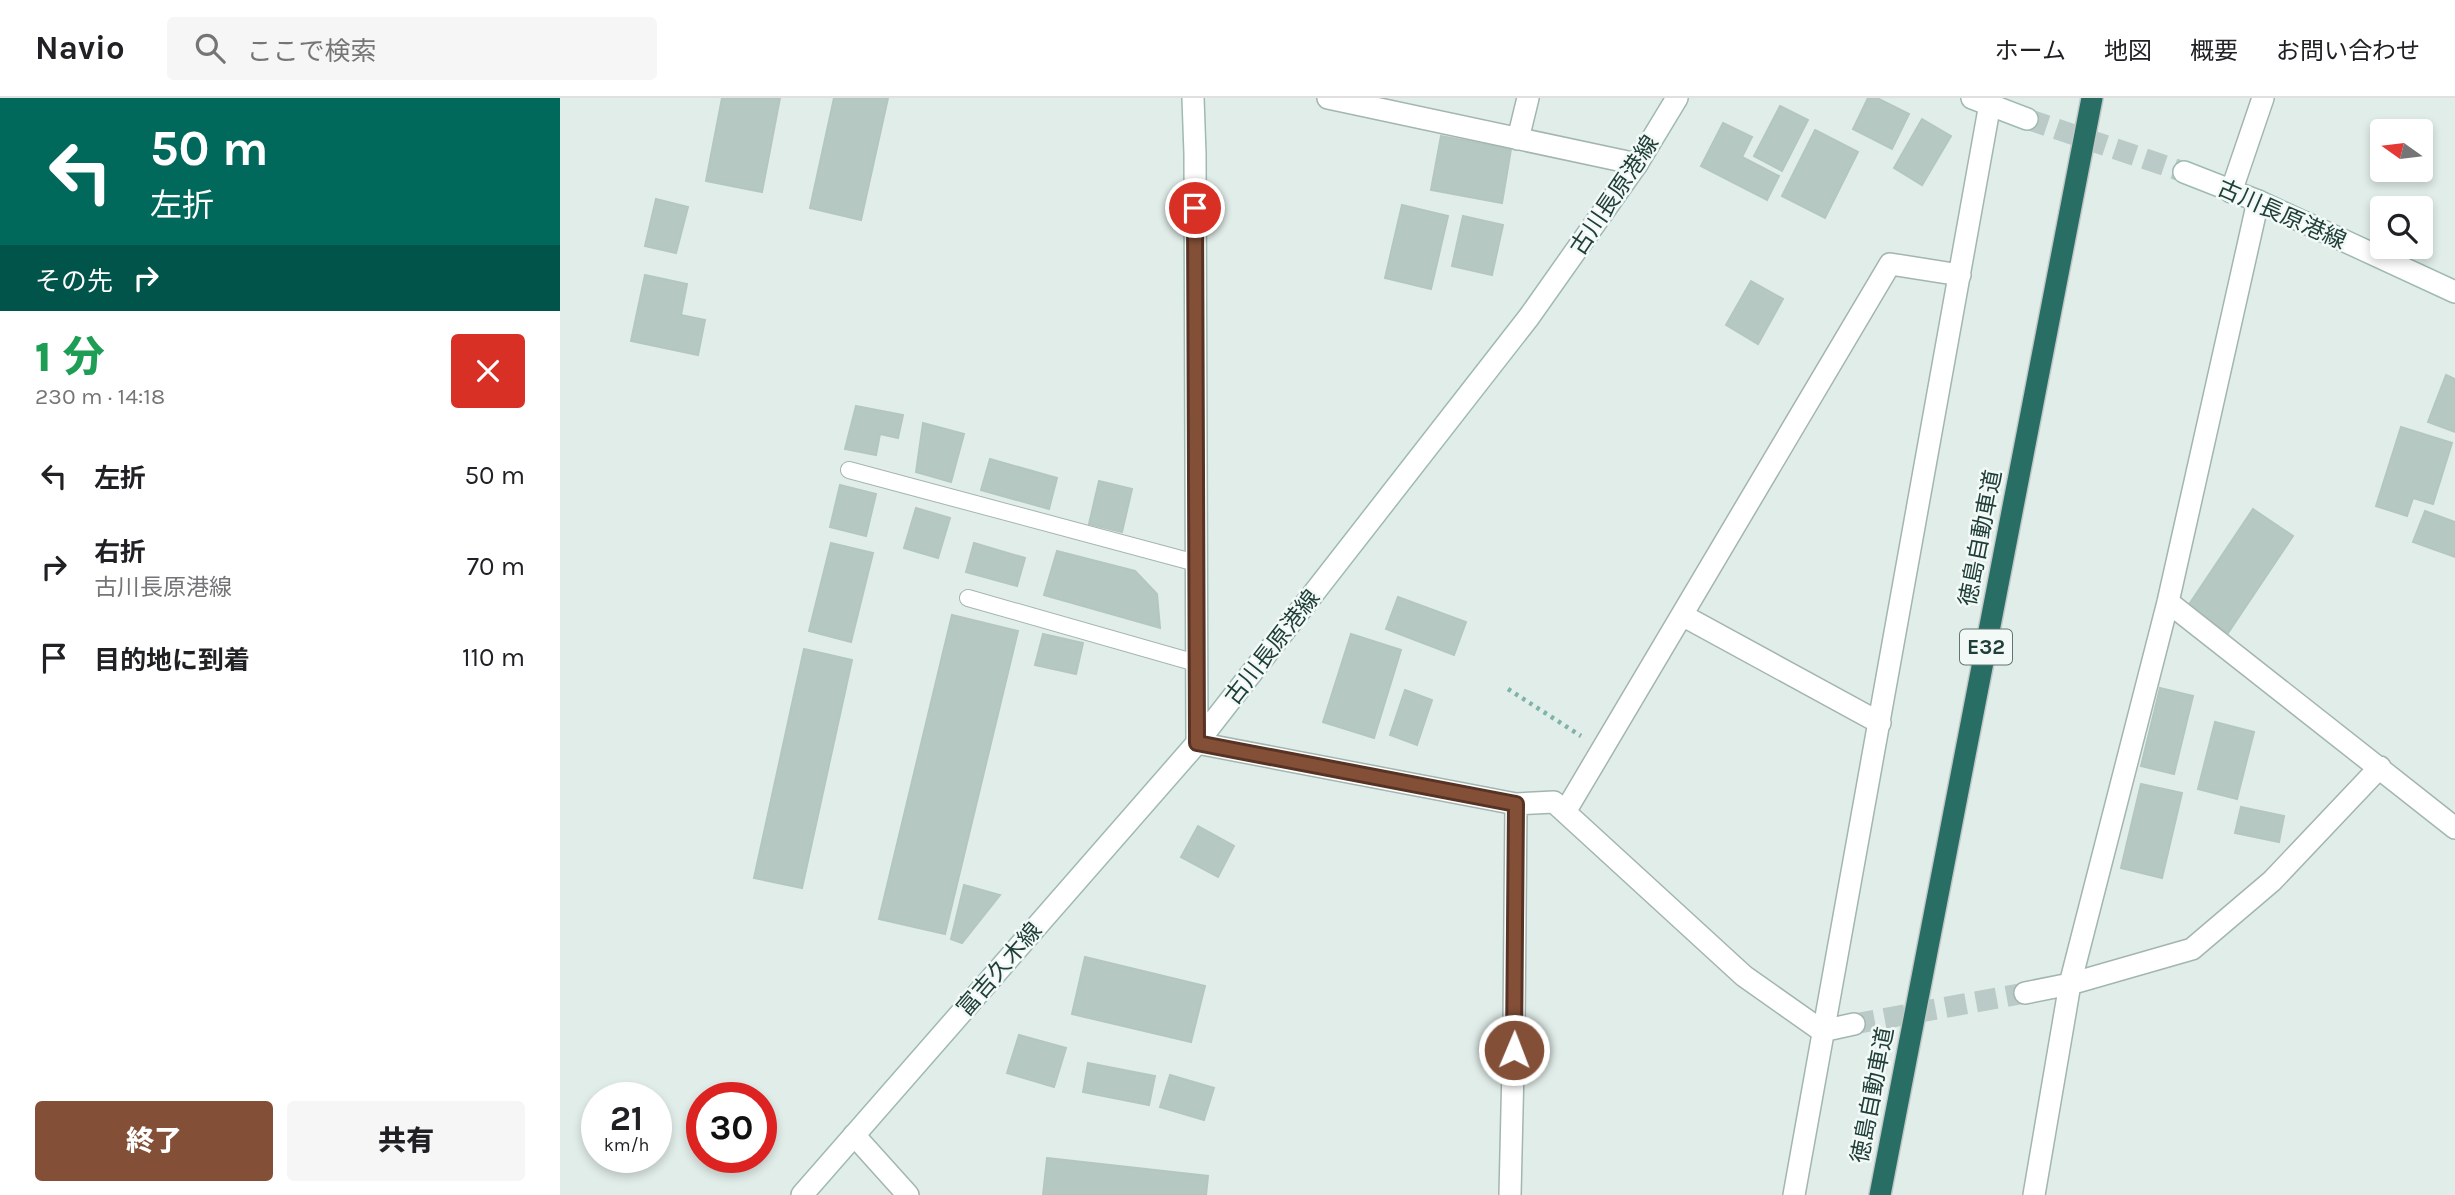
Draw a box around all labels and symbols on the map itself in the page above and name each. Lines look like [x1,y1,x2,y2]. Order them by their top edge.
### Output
north arrow [2370,119,2432,182]
street label: 古川長原港線 [1565,131,1664,260]
street label: 古川長原港線 [2213,174,2350,255]
pin [1165,178,1225,238]
street label: 徳島自動車道 [1954,468,2007,608]
street label: 古川長原港線 [1219,585,1326,710]
road number: E32 [1960,630,2012,664]
street label: 富吉久木線 [951,917,1047,1022]
position arrow [1477,1013,1551,1087]
street label: 徳島自動車道 [1846,1025,1899,1165]
speed limit sign: 30 [686,1082,777,1173]

